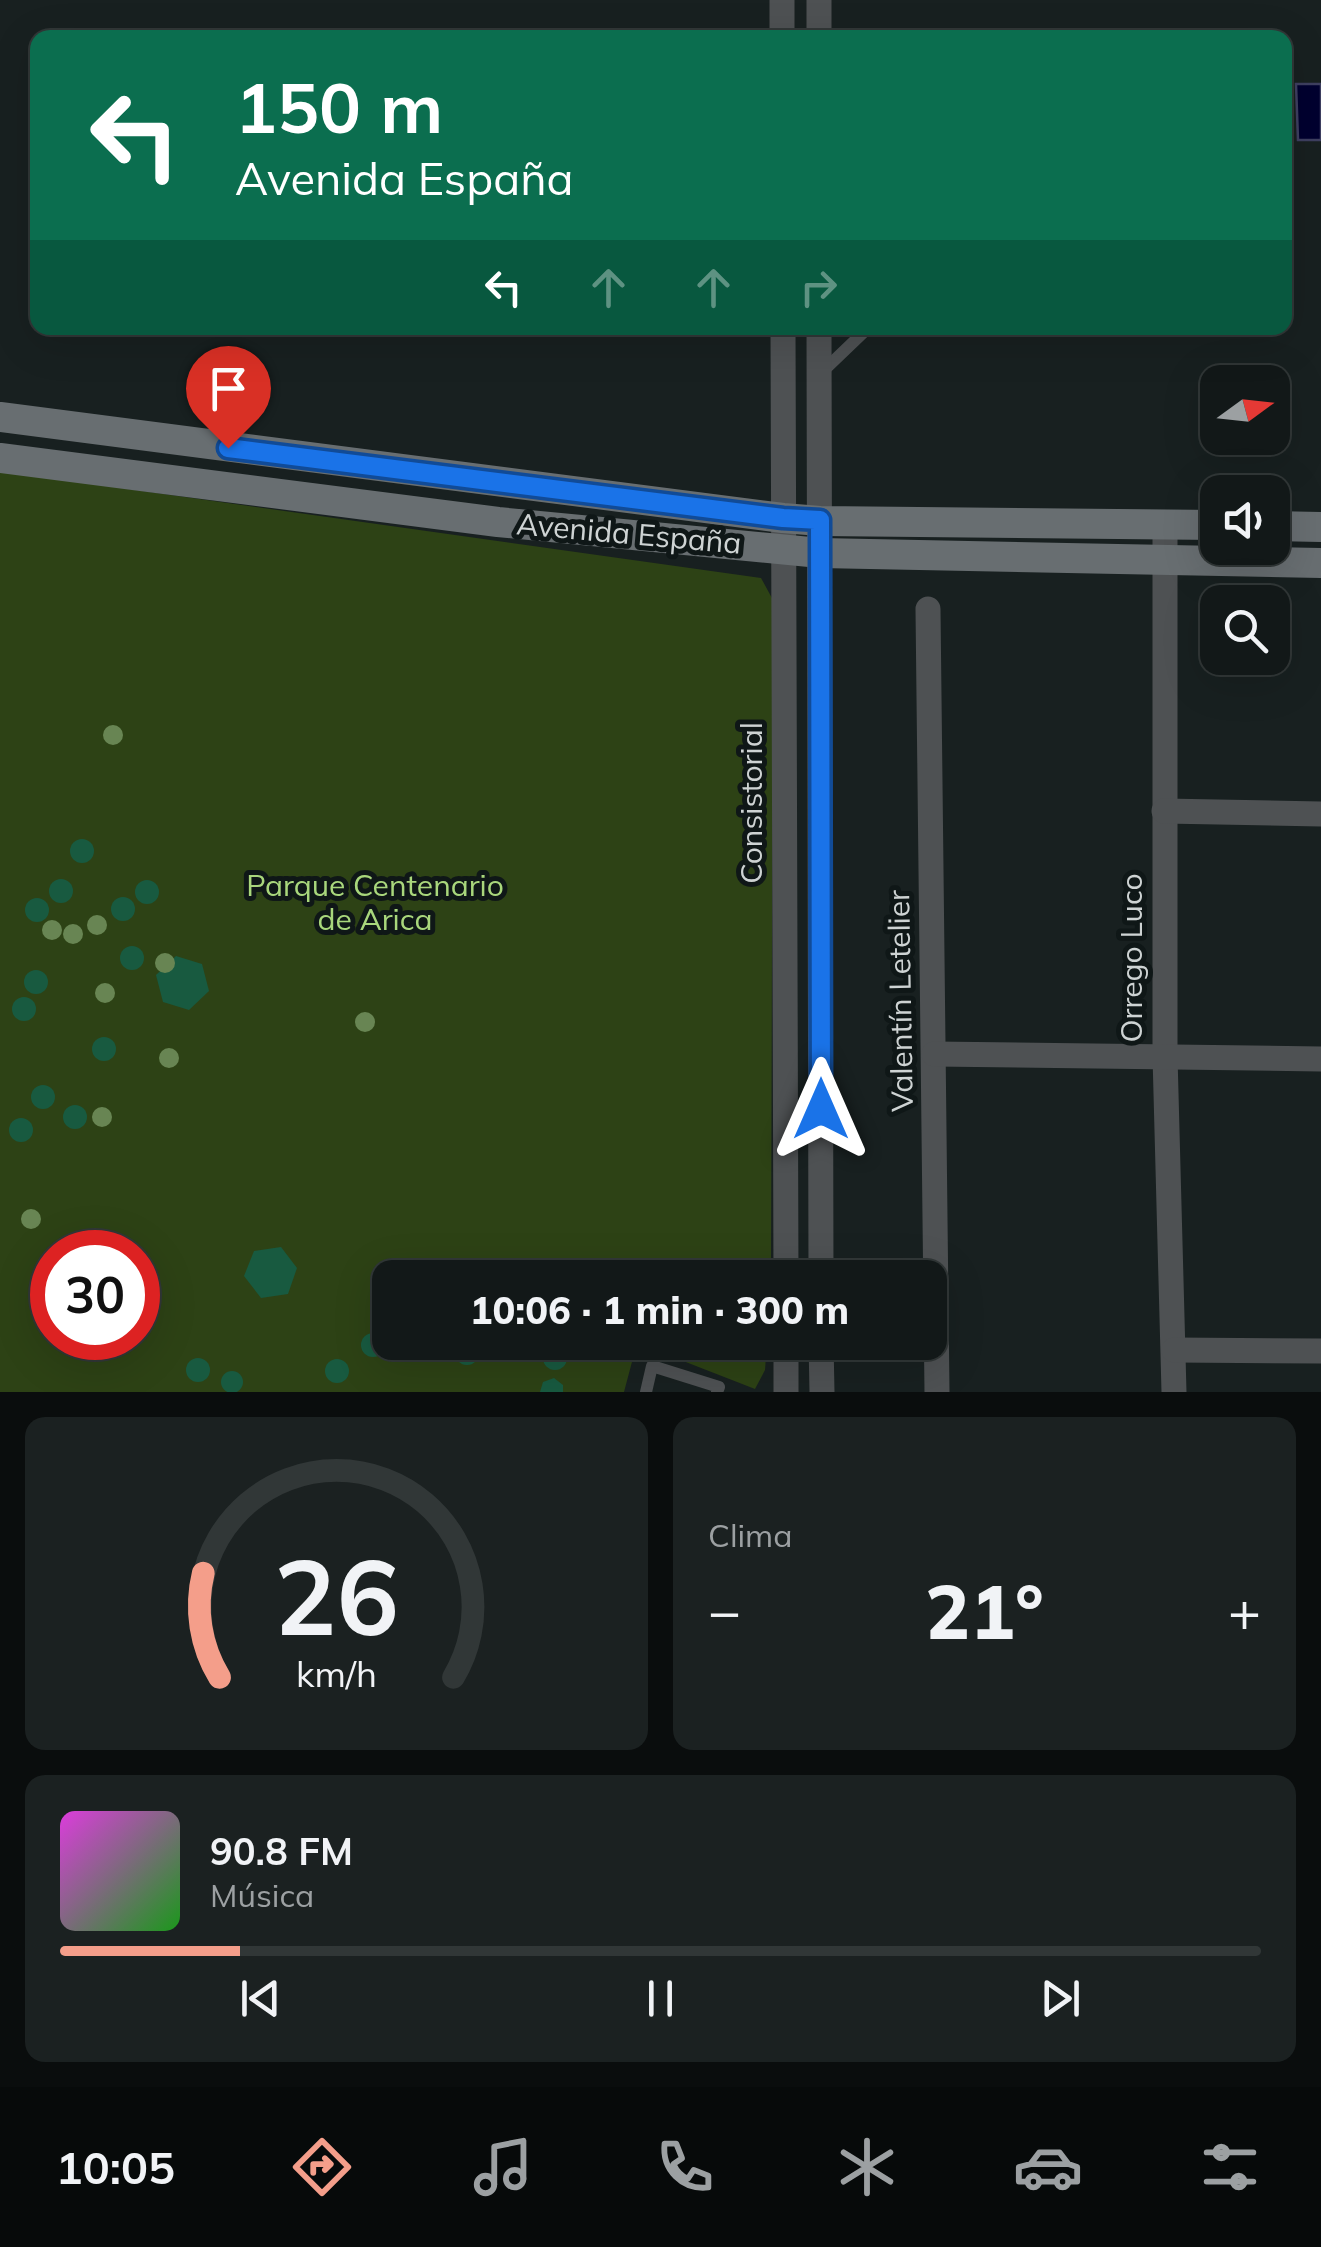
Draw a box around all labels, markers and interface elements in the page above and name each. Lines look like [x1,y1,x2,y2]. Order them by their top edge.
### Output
text: 150 m [235,63,443,151]
icon: left [70,70,200,200]
text: Avenida España [235,150,574,206]
icon: left [476,260,531,315]
icon: ahead [581,260,636,315]
icon: ahead [686,260,741,315]
icon: right [791,260,846,315]
pin [186,346,271,449]
icon: arrive [201,361,256,416]
north arrow [1200,365,1290,455]
map controls [1200,365,1290,675]
button: sound [1200,475,1290,565]
street label: Avenida España [515,504,743,562]
button: search [1200,585,1290,675]
street label: Consistorial [732,722,770,884]
park label: Parque Centenario de Arica [246,866,504,938]
street label: Orrego Luco [1112,873,1150,1043]
street label: Valentín Letelier [879,890,921,1112]
position arrow [769,1057,873,1161]
speed limit sign: 30 [30,1230,160,1360]
text: 10:06 · 1 min · 300 m [470,1286,849,1334]
text: Clima [708,1515,792,1555]
text: 26 [274,1530,399,1661]
text: 21° [925,1564,1044,1658]
text: − [708,1576,741,1645]
text: + [1228,1576,1261,1645]
text: km/h [296,1651,377,1696]
text: 90.8 FM [210,1827,353,1875]
text: Música [210,1875,314,1915]
icon: previous [233,1971,288,2026]
icon: pause [633,1971,688,2026]
icon: next [1033,1971,1088,2026]
icon: directions [287,2132,357,2202]
icon: music [468,2132,538,2202]
icon: phone [650,2132,720,2202]
icon: climate [832,2132,902,2202]
icon: car [1013,2132,1083,2202]
icon: filters [1195,2132,1265,2202]
text: 10:05 [56,2139,175,2195]

